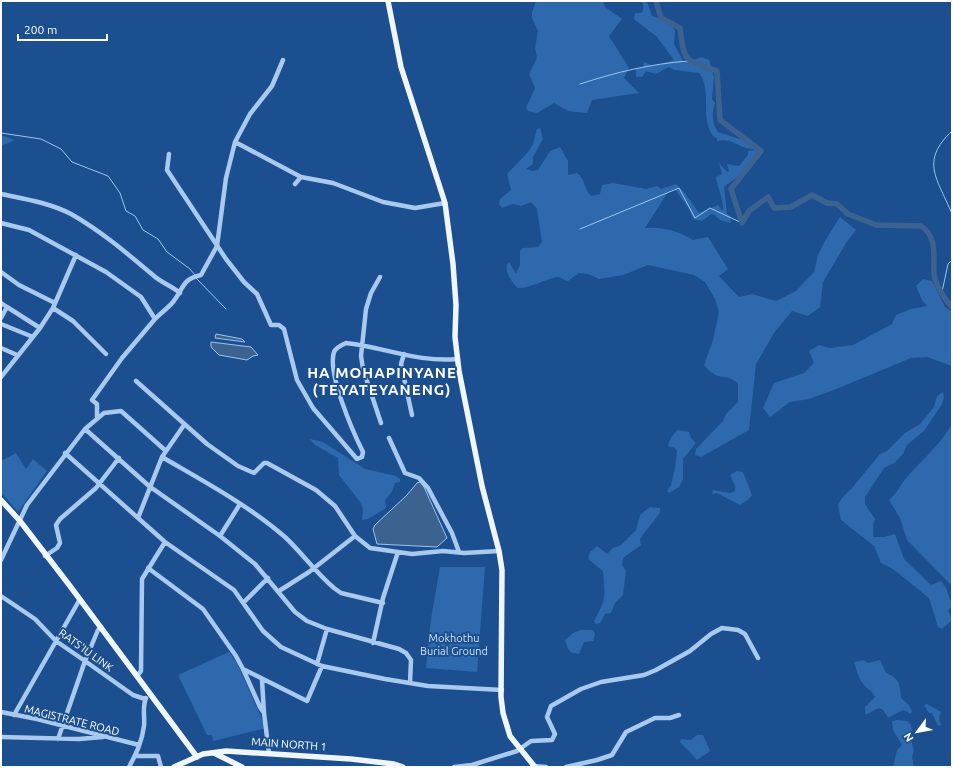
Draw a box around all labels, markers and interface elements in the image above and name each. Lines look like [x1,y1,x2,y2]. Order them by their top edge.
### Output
scale bar [18,16,107,42]
text: 200 m [24,23,57,36]
district label: HA MOHAPINYANE (TEYATEYANENG) [307,364,457,398]
street label: RATS'IU LINK [57,626,116,674]
park label: Mokhothu Burial Ground [420,632,488,657]
street label: MAGISTRATE ROAD [23,702,121,738]
north arrow [897,712,937,752]
text: N [901,731,916,744]
street label: MAIN NORTH 1 [251,735,327,753]

